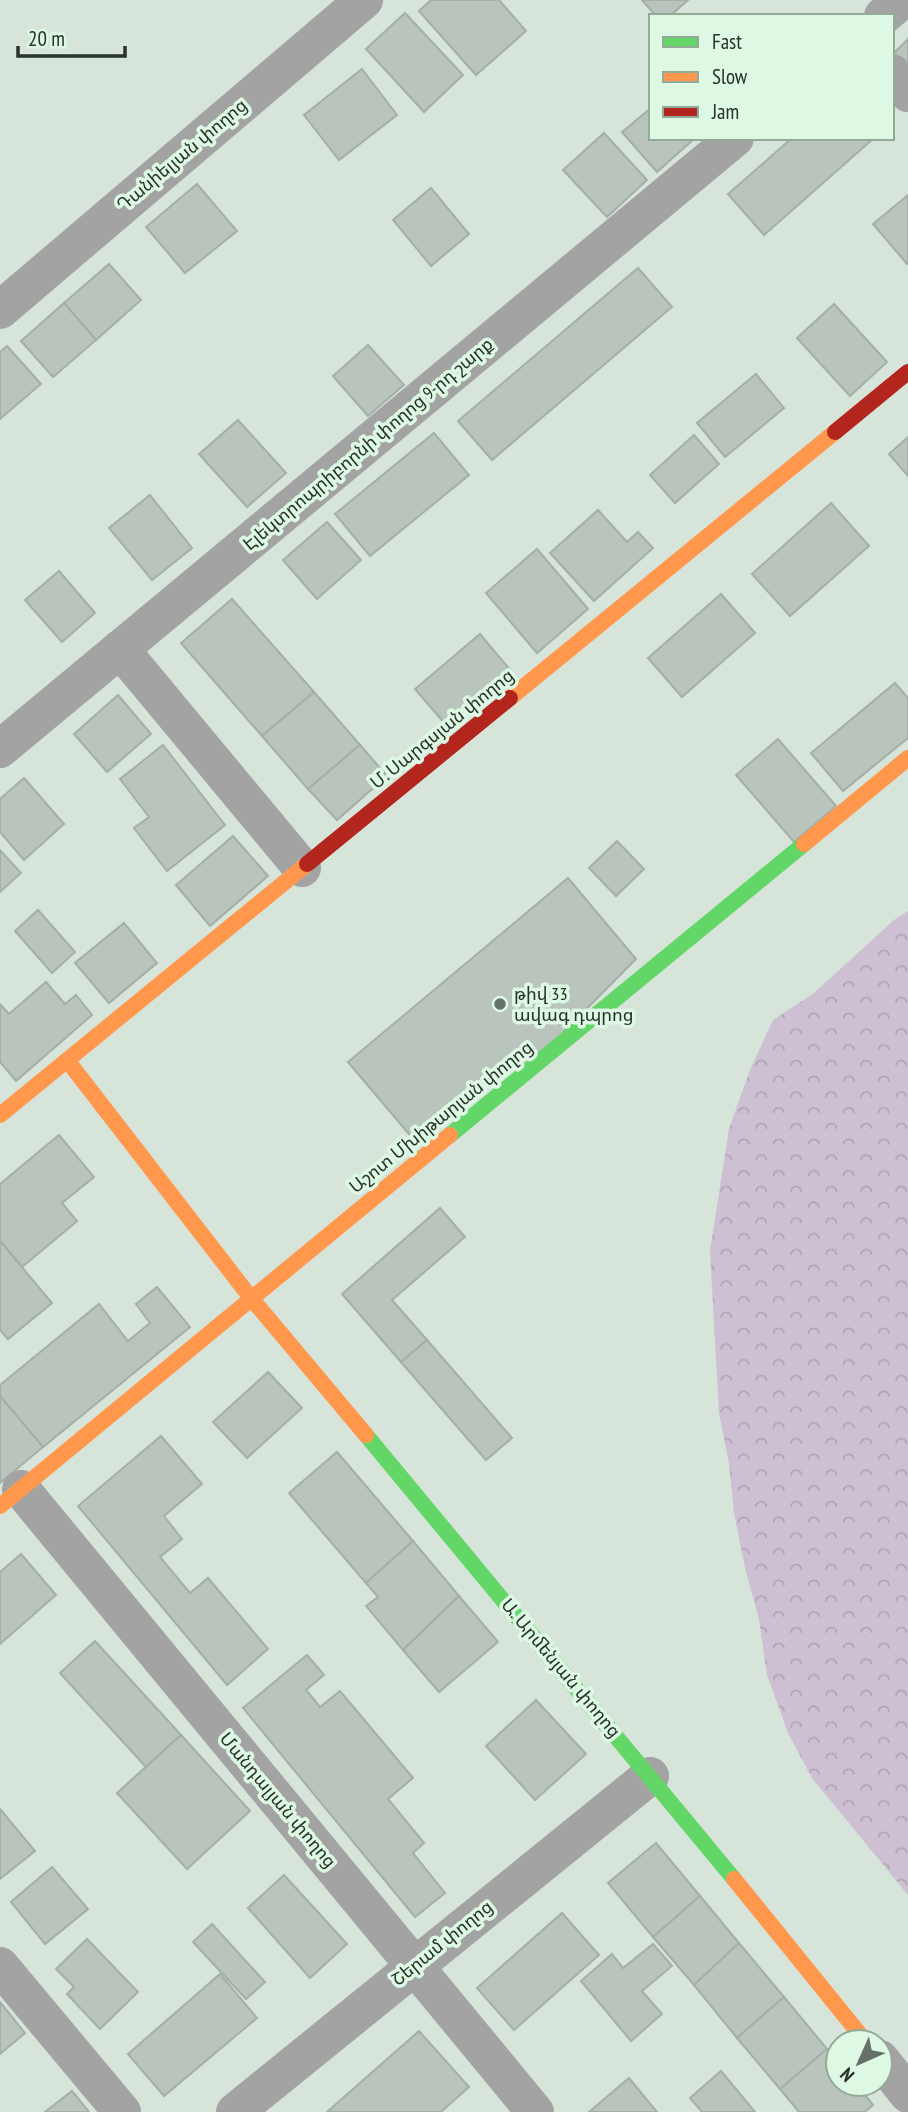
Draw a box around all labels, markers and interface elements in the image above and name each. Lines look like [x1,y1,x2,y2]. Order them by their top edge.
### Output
scale bar [18,14,124,58]
legend [649,14,894,140]
text: 20 m [28,25,65,52]
text: Fast [712,28,742,55]
text: Slow [712,63,748,90]
street label: Դանիելյան փողոց [112,93,252,216]
text: Jam [711,98,739,125]
street label: Էլեկտրոպրիբորնի փողոց 9-րդ շարք [238,332,497,555]
street label: Մ. Սարգսյան փողոց [365,664,518,794]
place label: թիվ 33 ավագ դպրոց [514,982,634,1026]
marker: թիվ 33 ավագ դպրոց [492,996,508,1012]
street label: Աշոտ Մխիթարյան փողոց [344,1035,537,1198]
street label: Ա. Արմենյան փողոց [496,1593,626,1742]
street label: Մանդալյան փողոց [215,1727,342,1872]
street label: Շերամ փողոց [386,1895,497,1991]
north arrow [824,2028,894,2098]
text: N [835,2063,859,2087]

